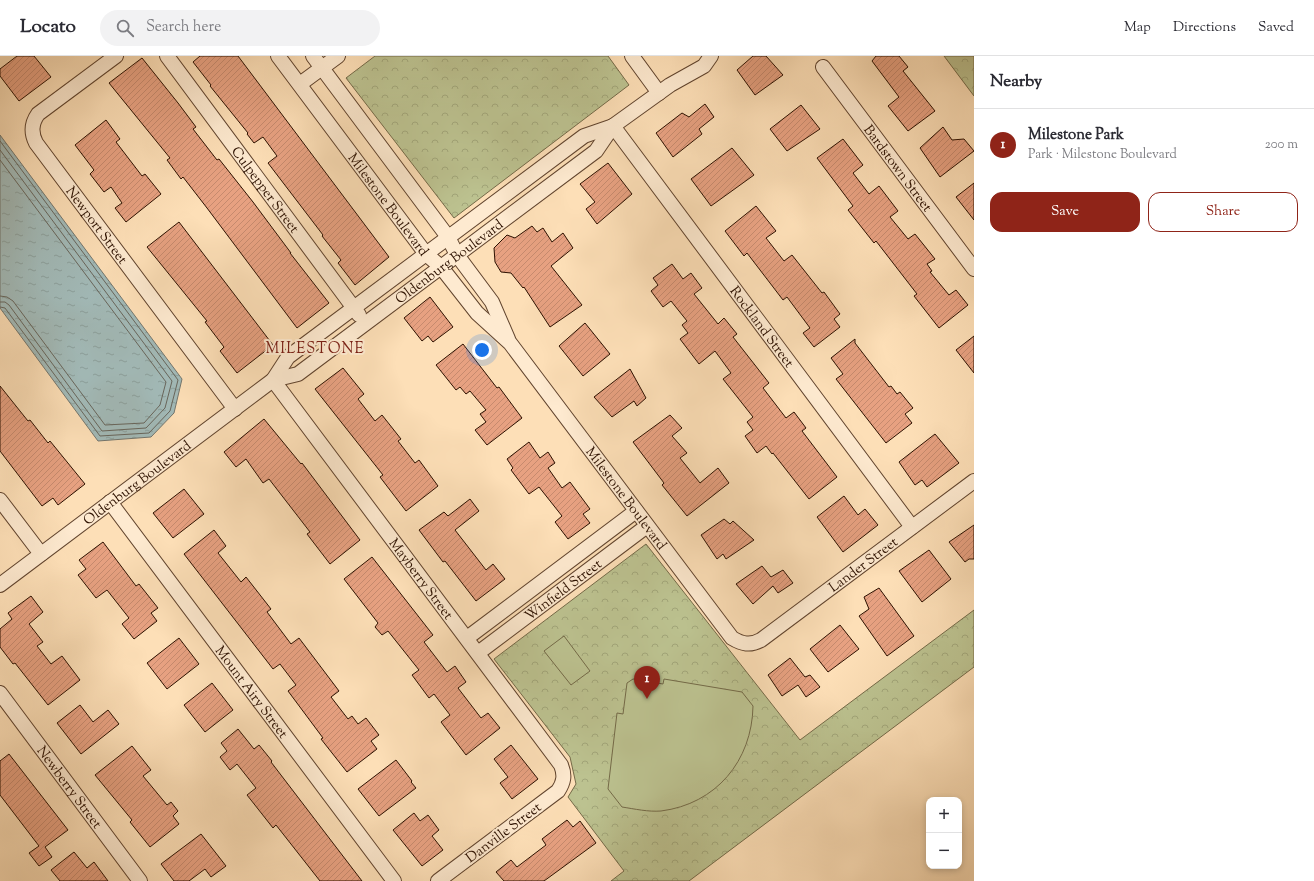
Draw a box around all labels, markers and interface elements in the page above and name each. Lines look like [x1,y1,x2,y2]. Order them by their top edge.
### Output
search box [100,10,380,46]
text: Locato [20,14,76,41]
icon: search [114,17,136,39]
text: Search here [146,17,221,38]
text: Map [1124,18,1151,38]
text: Directions [1173,18,1236,38]
text: Saved [1258,18,1294,38]
text: Nearby [990,70,1042,94]
street label: Bardstown Street [858,122,936,217]
text: Milestone Park [1028,125,1124,146]
text: 1 [1001,136,1005,154]
text: 200 m [1265,136,1298,154]
street label: Culpepper Street [225,143,303,238]
text: Park · Milestone Boulevard [1028,146,1177,164]
street label: Milestone Boulevard [342,150,432,261]
street label: Newport Street [60,183,131,269]
button: Save [990,192,1140,232]
button: Share [1148,192,1298,232]
street label: Oldenburg Boulevard [392,216,508,310]
street label: Rockland Street [724,283,798,373]
district label: MILESTONE [266,339,364,360]
your location [472,340,492,360]
street label: Oldenburg Boulevard [80,437,196,531]
street label: Milestone Boulevard [580,444,670,555]
street label: Lander Street [825,533,903,598]
street label: Mayberry Street [383,535,457,625]
street label: Winfield Street [521,555,607,627]
street label: Mount Airy Street [209,642,292,743]
pin: 1 [634,666,660,699]
street label: Newberry Street [31,743,106,834]
map controls [926,797,962,869]
button: + [926,797,962,833]
street label: Danville Street [462,798,546,869]
button: − [926,833,962,869]

